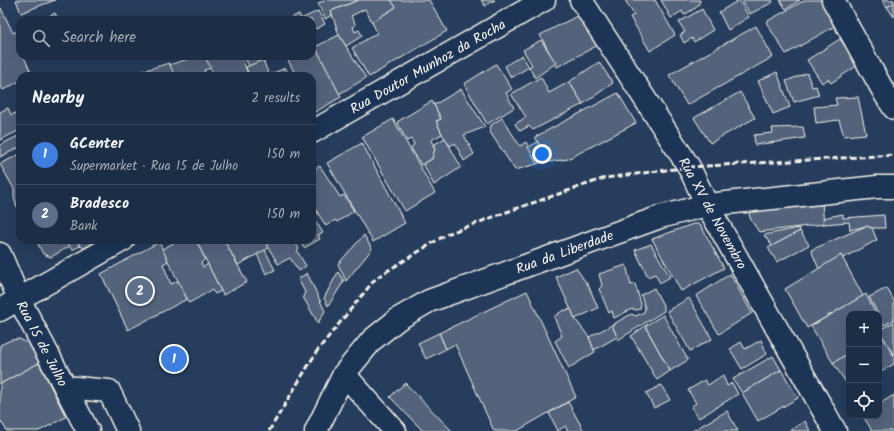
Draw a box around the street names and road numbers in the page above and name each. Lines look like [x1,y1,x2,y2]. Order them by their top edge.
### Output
street label: Rua Doutor Munhoz da Rocha [346,14,510,120]
street label: Rua XV de Novembro [672,153,752,274]
street label: Rua da Liberdade [513,225,617,281]
street label: Rua 15 de Julho [10,297,73,391]

